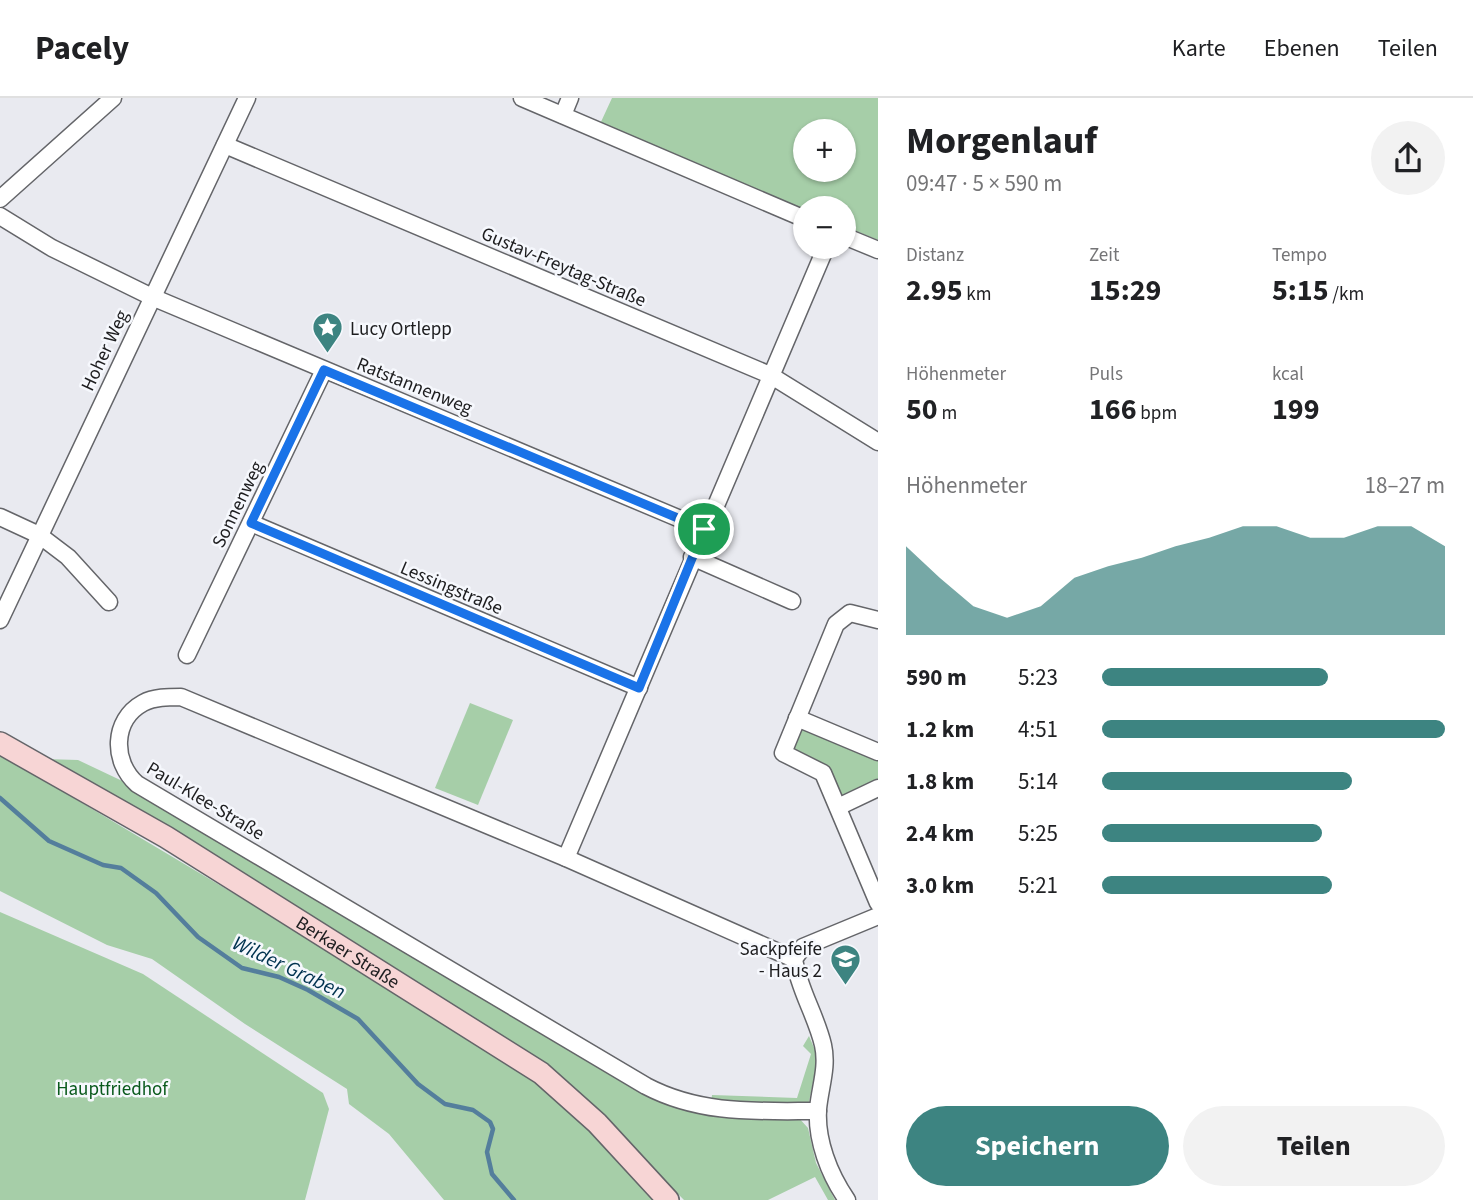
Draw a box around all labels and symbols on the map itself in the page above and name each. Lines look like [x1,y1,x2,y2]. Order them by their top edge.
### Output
street label: Gustav-Freytag-Straße [477,220,650,314]
street label: Hoher Weg [75,305,136,396]
place icon: Lucy Ortlepp [310,311,344,355]
place label: Lucy Ortlepp [350,316,452,343]
street label: Ratstannenweg [353,351,477,422]
street label: Sonnenweg [206,456,271,553]
pin [674,499,734,559]
street label: Lessingstraße [396,555,507,622]
street label: Paul-Klee-Straße [141,755,269,847]
street label: Berkaer Straße [290,910,405,996]
water label: Wilder Graben [228,928,350,1006]
place label: Sackpfeife - Haus 2 [739,936,822,985]
school or university icon: Sackpfeife - Haus 2 [828,942,862,986]
park label: Hauptfriedhof [56,1076,169,1103]

